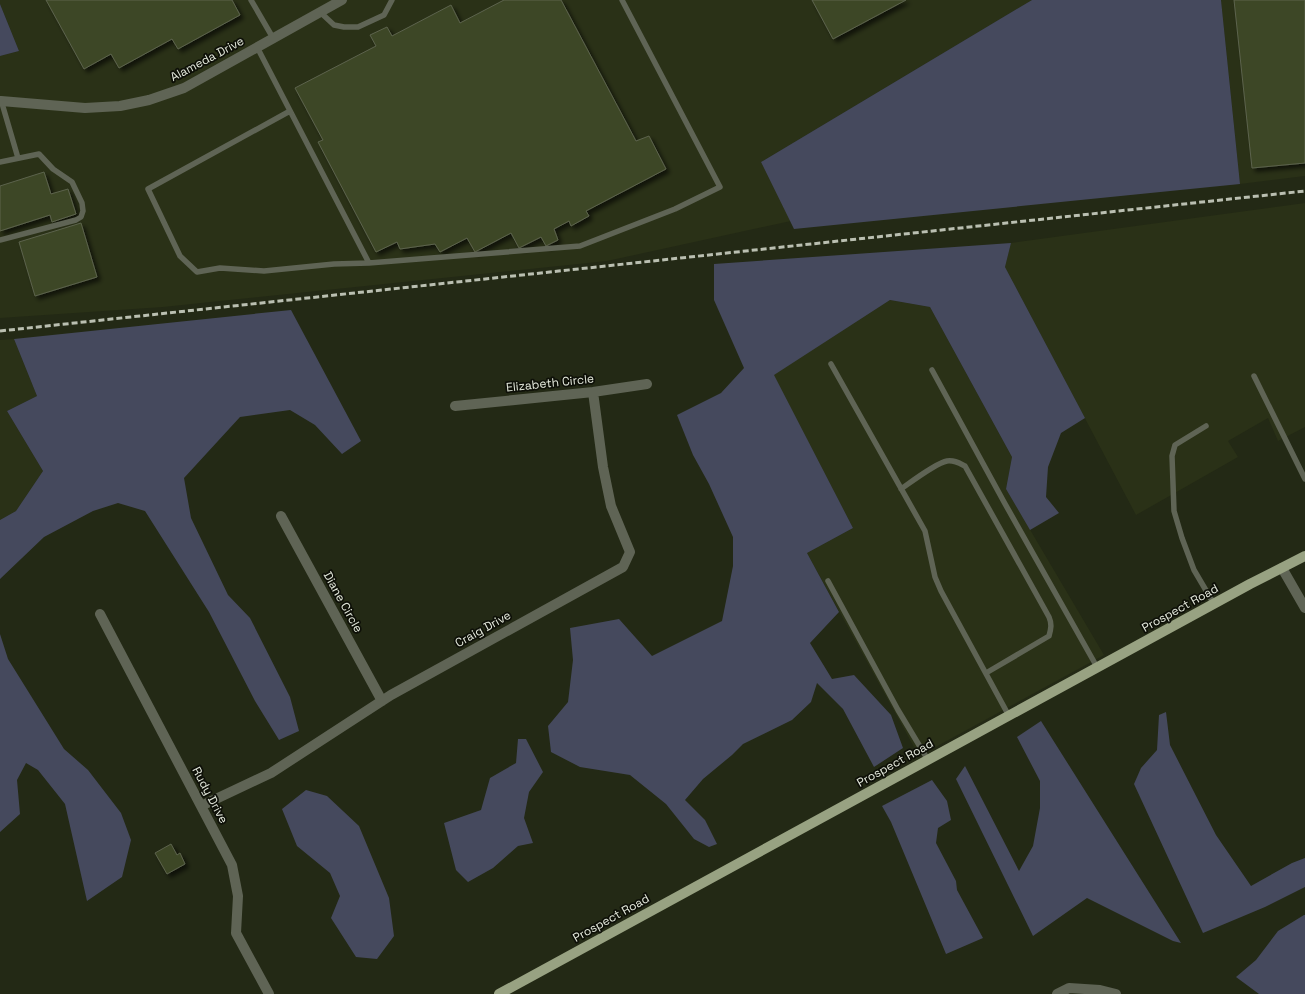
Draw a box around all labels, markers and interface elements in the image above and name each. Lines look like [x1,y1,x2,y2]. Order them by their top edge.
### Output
street label: Alameda Drive [167,33,247,85]
street label: Elizabeth Circle [505,370,595,396]
street label: Diane Circle [320,569,366,635]
street label: Prospect Road [1139,580,1221,636]
street label: Craig Drive [452,607,514,651]
street label: Prospect Road [854,735,936,791]
street label: Rudy Drive [188,764,232,826]
street label: Prospect Road [570,890,652,946]

